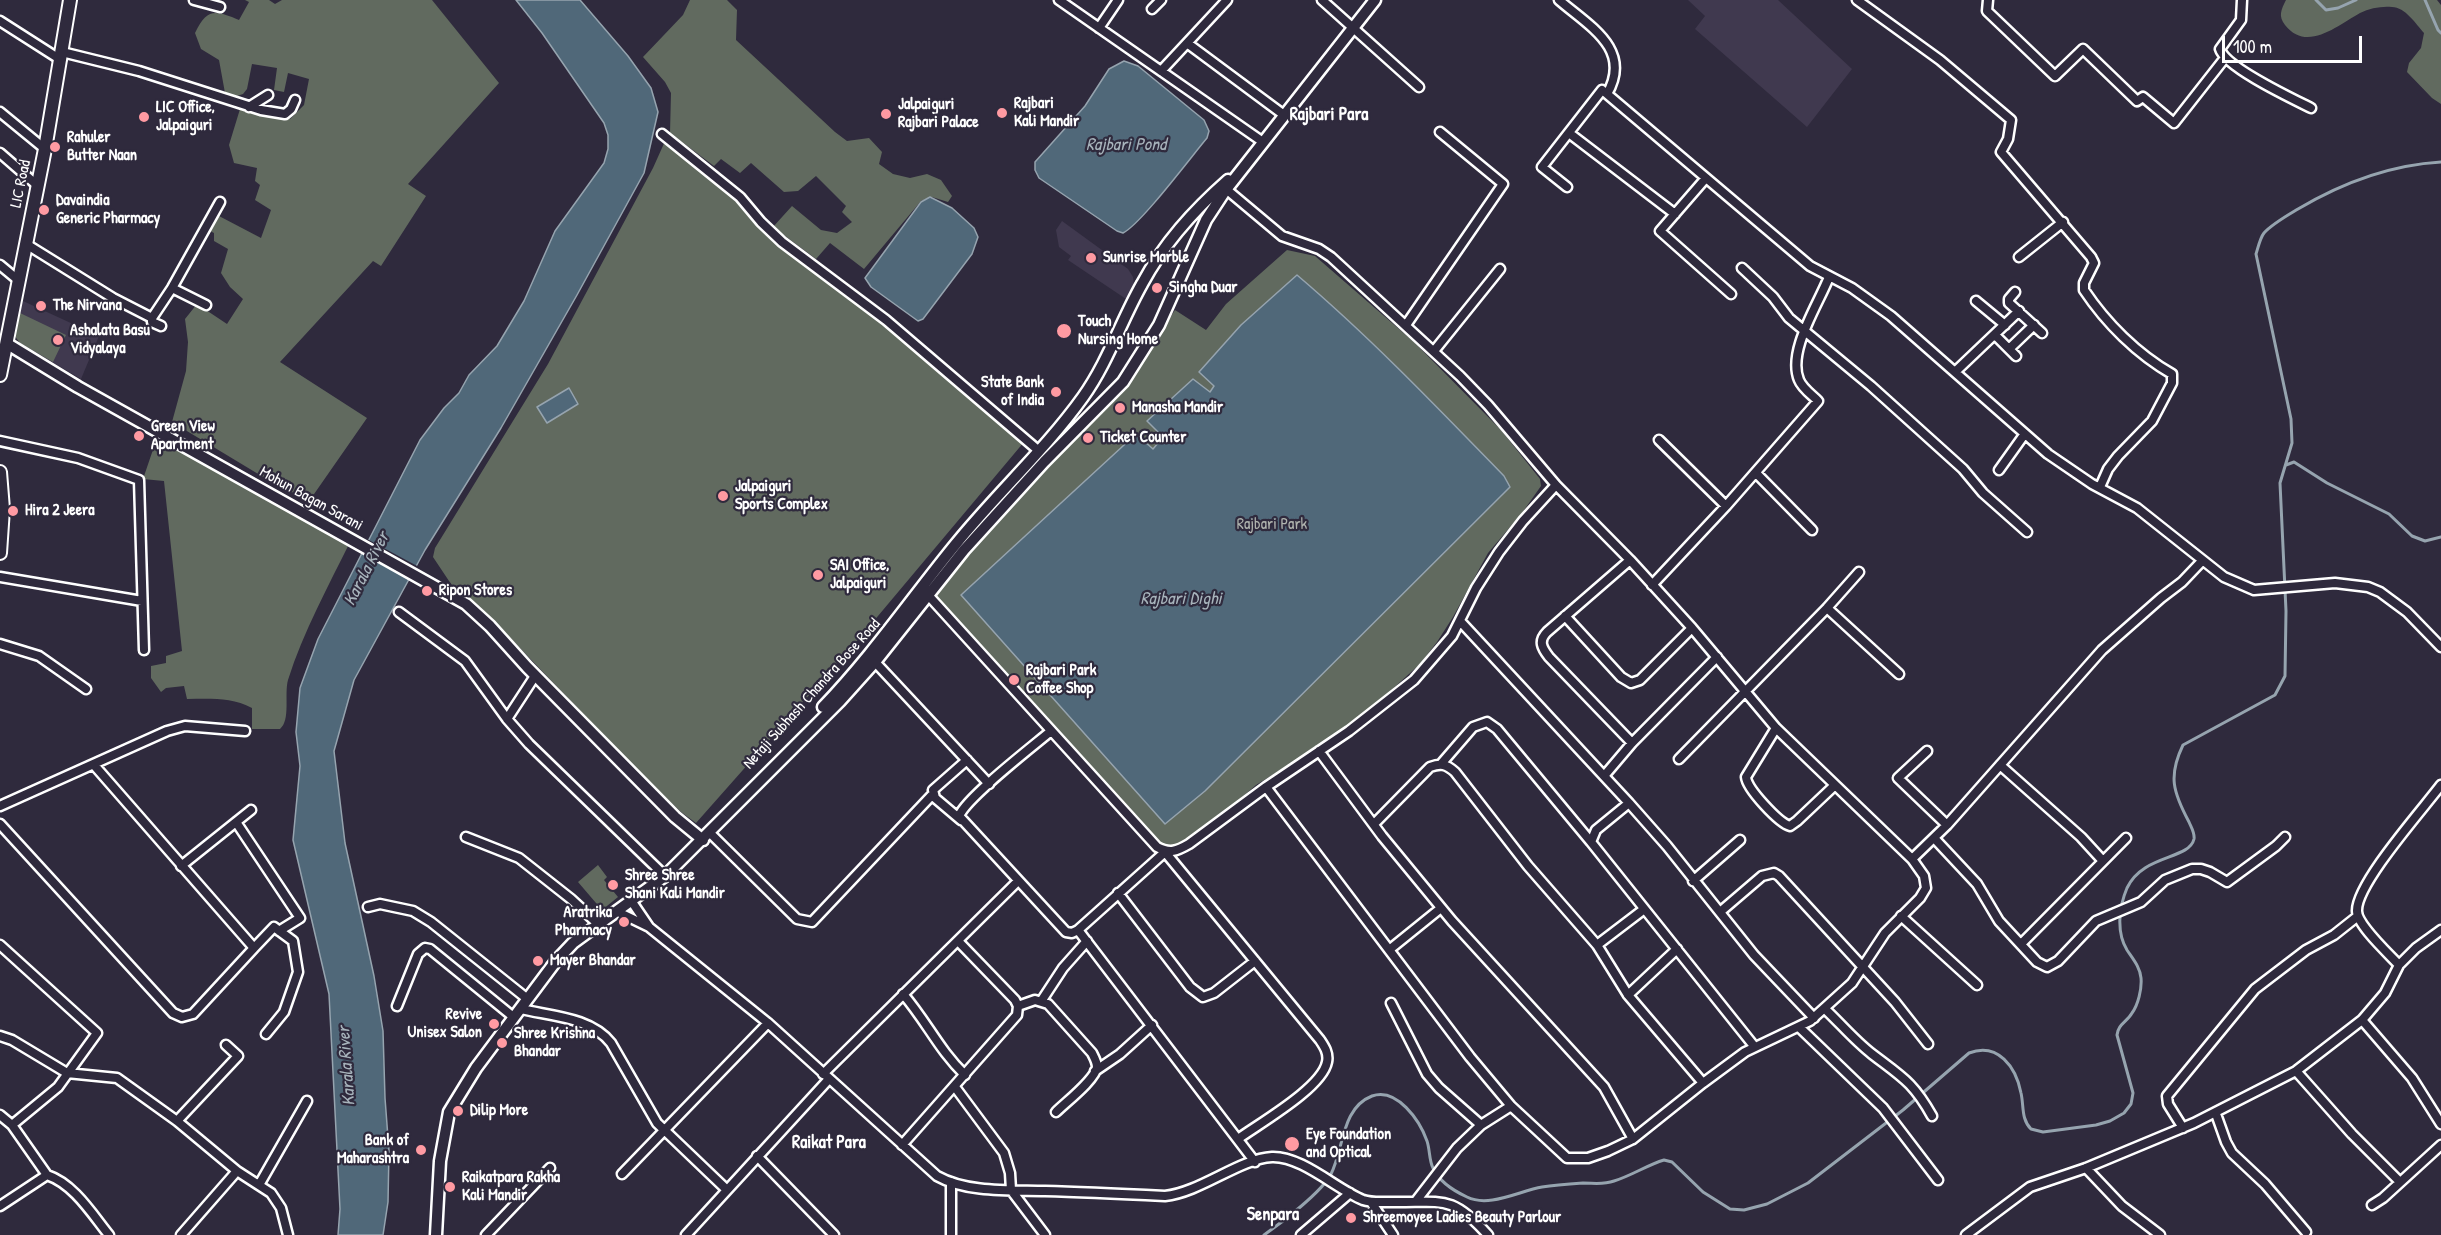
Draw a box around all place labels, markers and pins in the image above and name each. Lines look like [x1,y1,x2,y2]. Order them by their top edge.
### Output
place label: Rajbari Kali Mandir [1014,94,1079,132]
place label: Jalpaiguri Rajbari Palace [898,95,979,133]
place label: LIC Office, Jalpaiguri [156,98,215,136]
marker: Rajbari Kali Mandir [995,106,1009,120]
marker: Jalpaiguri Rajbari Palace [879,107,893,121]
marker: LIC Office, Jalpaiguri [137,110,151,124]
place label: Rahuler Butter Naan [67,128,137,166]
marker: Rahuler Butter Naan [48,140,62,154]
place label: Davaindia Generic Pharmacy [56,191,160,229]
marker: Davaindia Generic Pharmacy [37,203,51,217]
place label: Sunrise Marble [1103,248,1189,268]
marker: Sunrise Marble [1084,251,1098,265]
place label: Singha Duar [1169,278,1237,298]
marker: Singha Duar [1150,281,1164,295]
place label: The Nirvana [53,296,122,316]
marker: The Nirvana [34,299,48,313]
place label: Touch Nursing Home [1078,312,1158,350]
place label: Ashalata Basu Vidyalaya [70,321,150,359]
marker: Touch Nursing Home [1055,322,1073,340]
marker: Ashalata Basu Vidyalaya [51,333,65,347]
place label: State Bank of India [981,373,1044,411]
marker: State Bank of India [1049,385,1063,399]
place label: Manasha Mandir [1132,398,1223,418]
marker: Manasha Mandir [1113,401,1127,415]
place label: Green View Apartment [151,417,215,455]
place label: Ticket Counter [1100,428,1186,448]
marker: Green View Apartment [132,429,146,443]
marker: Ticket Counter [1081,431,1095,445]
place label: Jalpaiguri Sports Complex [735,477,828,515]
marker: Jalpaiguri Sports Complex [716,489,730,503]
place label: Hira 2 Jeera [25,501,94,521]
marker: Hira 2 Jeera [6,504,20,518]
place label: SAI Office, Jalpaiguri [830,556,889,594]
marker: SAI Office, Jalpaiguri [811,568,825,582]
place label: Ripon Stores [439,581,512,601]
marker: Ripon Stores [420,584,434,598]
place label: Rajbari Park Coffee Shop [1026,661,1096,699]
marker: Rajbari Park Coffee Shop [1007,673,1021,687]
place label: Shree Shree Shani Kali Mandir [625,866,725,904]
marker: Shree Shree Shani Kali Mandir [606,878,620,892]
place label: Aratrika Pharmacy [555,903,612,941]
marker: Aratrika Pharmacy [617,915,631,929]
place label: Mayer Bhandar [550,951,636,971]
marker: Mayer Bhandar [531,954,545,968]
place label: Revive Unisex Salon [407,1005,482,1043]
marker: Revive Unisex Salon [487,1017,501,1031]
place label: Shree Krishna Bhandar [514,1024,595,1062]
marker: Shree Krishna Bhandar [495,1036,509,1050]
place label: Dilip More [470,1101,528,1121]
marker: Dilip More [451,1104,465,1118]
place label: Eye Foundation and Optical [1306,1125,1391,1163]
place label: Bank of Maharashtra [337,1131,409,1169]
marker: Eye Foundation and Optical [1283,1135,1301,1153]
marker: Bank of Maharashtra [414,1143,428,1157]
place label: Raikatpara Rakha Kali Mandir [462,1168,560,1206]
marker: Raikatpara Rakha Kali Mandir [443,1180,457,1194]
place label: Shreemoyee Ladies Beauty Parlour [1363,1208,1561,1228]
marker: Shreemoyee Ladies Beauty Parlour [1344,1211,1358,1225]

